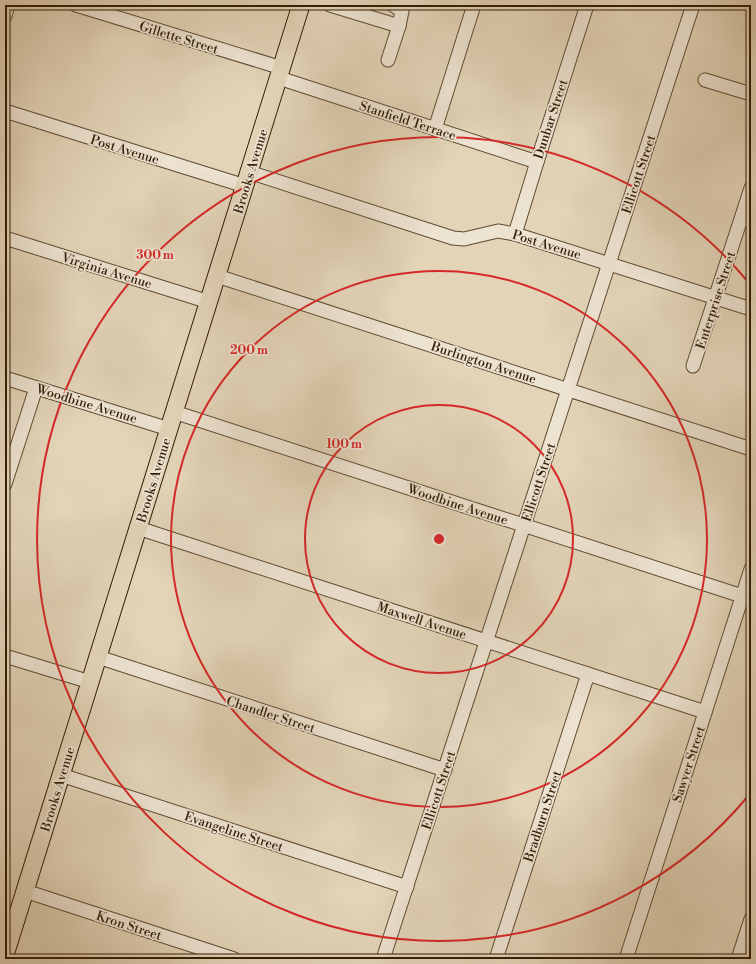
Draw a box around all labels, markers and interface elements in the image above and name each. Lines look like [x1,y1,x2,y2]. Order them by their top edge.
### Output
street label: Gillette Street [137,18,221,58]
street label: Dunbar Street [531,77,571,161]
street label: Stanfield Terrace [357,98,458,144]
street label: Brooks Avenue [230,127,272,217]
street label: Post Avenue [88,132,162,168]
street label: Ellicott Street [619,133,659,216]
street label: Post Avenue [510,227,584,263]
text: 300 m [136,248,174,263]
street label: Virginia Avenue [59,249,154,292]
street label: Enterprise Street [693,249,739,351]
street label: Burlington Avenue [428,338,539,388]
text: 200 m [230,343,268,358]
street label: Woodbine Avenue [33,381,139,427]
street label: Brooks Avenue [133,436,175,526]
text: 100 m [326,437,362,452]
street label: Ellicott Street [519,441,559,524]
street label: Woodbine Avenue [405,481,510,529]
centre of rings [432,532,446,546]
street label: Maxwell Avenue [375,599,469,643]
street label: Chandler Street [224,693,317,737]
street label: Sawyer Street [669,724,709,804]
street label: Brooks Avenue [37,745,79,835]
street label: Ellicott Street [419,749,459,832]
street label: Bradburn Street [520,768,565,865]
street label: Evangeline Street [182,808,285,856]
street label: Kron Street [94,908,164,944]

